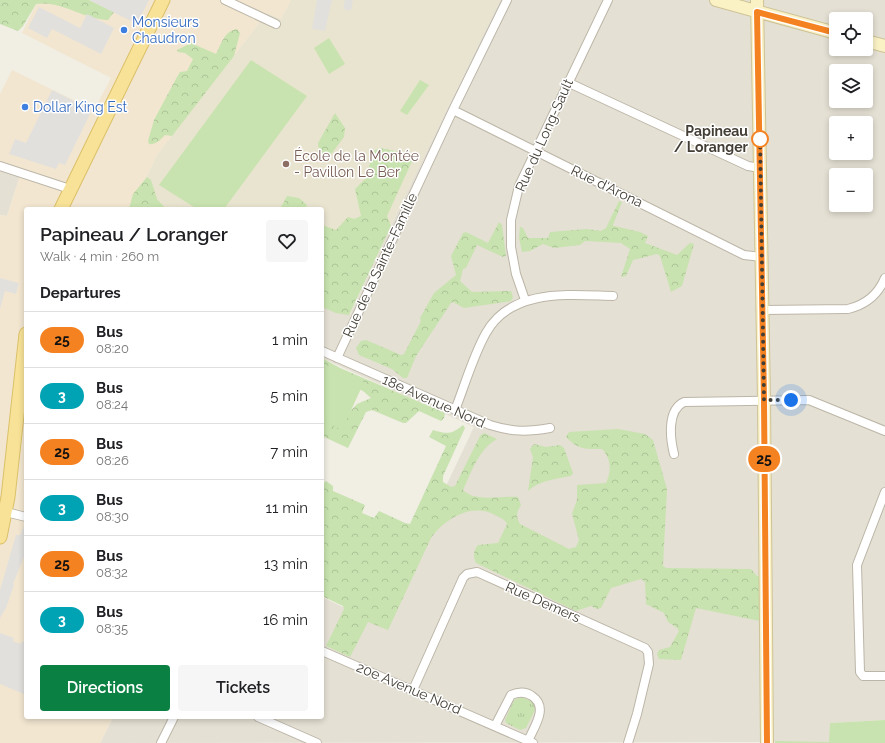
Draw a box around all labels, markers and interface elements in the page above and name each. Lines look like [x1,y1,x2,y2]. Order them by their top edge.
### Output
map controls [829,12,873,212]
button: locate [829,12,873,56]
place label: Monsieurs Chaudron [132,14,199,46]
marker: Monsieurs Chaudron [119,25,129,35]
button: layers [829,64,873,108]
street label: Rue du Long-Sault [512,76,576,194]
place label: Dollar King Est [33,99,127,115]
marker: Dollar King Est [20,102,30,112]
button: + [829,116,873,160]
place label: Papineau / Loranger [674,123,749,155]
marker: Papineau / Loranger [751,130,769,148]
place label: École de la Montée - Pavillon Le Ber [294,147,419,180]
marker: École de la Montée - Pavillon Le Ber [281,159,291,169]
street label: Rue d'Arona [568,162,646,210]
button: − [829,168,873,212]
street label: Rue de la Sainte-Famille [340,190,420,340]
button: heart [266,220,308,262]
text: Papineau / Loranger [40,223,228,245]
text: Walk · 4 min · 260 m [40,249,159,264]
text: Departures [40,284,121,302]
text: Bus [96,323,123,341]
text: 1 min [272,331,308,349]
text: 25 [54,332,70,348]
text: 08:20 [96,341,129,356]
street label: 18e Avenue Nord [380,371,488,431]
text: Bus [96,379,123,397]
text: 5 min [270,387,308,405]
text: 3 [58,388,66,404]
your location [781,390,801,410]
text: 08:24 [96,397,128,412]
text: Bus [96,435,123,453]
text: 7 min [270,443,308,461]
text: 25 [54,444,70,460]
line badge: 25 [746,446,782,472]
text: 25 [756,451,772,467]
text: 08:26 [96,453,129,468]
text: Bus [96,491,123,509]
text: 11 min [266,499,308,517]
text: 3 [58,500,66,516]
text: 08:30 [96,509,129,524]
text: Bus [96,547,123,565]
text: 13 min [264,555,308,573]
text: 25 [54,556,70,572]
text: 08:32 [96,565,128,580]
street label: Rue Demers [503,578,583,626]
text: Bus [96,603,123,621]
text: 16 min [263,611,308,629]
text: 3 [58,612,66,628]
text: 08:35 [96,621,128,636]
street label: 20e Avenue Nord [354,659,464,717]
button: Directions [40,665,170,711]
button: Tickets [178,665,308,711]

